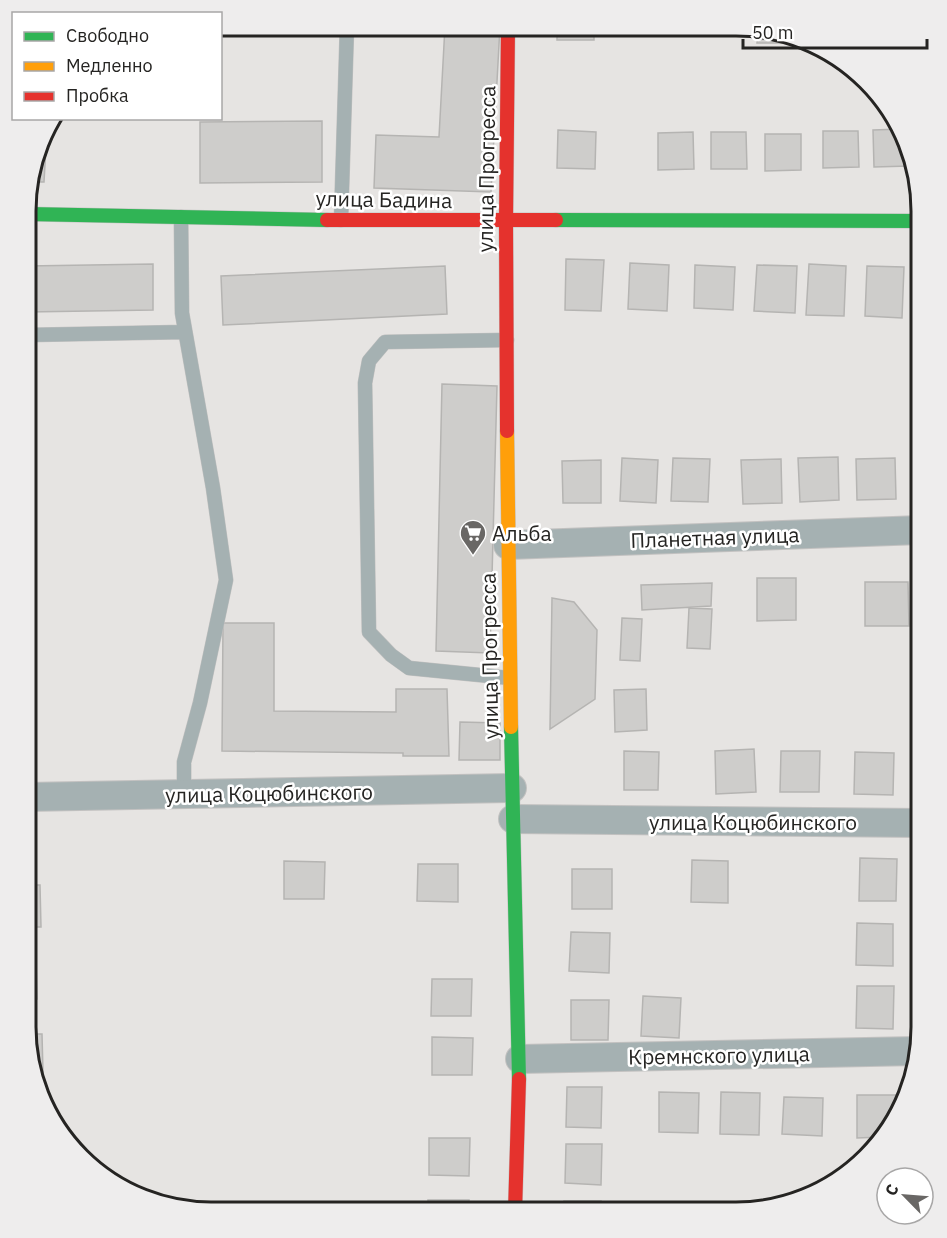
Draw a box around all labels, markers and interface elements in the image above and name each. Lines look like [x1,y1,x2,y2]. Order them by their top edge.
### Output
legend [12,12,222,120]
scale bar [743,12,928,50]
text: 50 m [752,21,794,44]
text: Свободно [66,24,149,47]
text: Медленно [66,54,153,77]
text: Пробка [66,84,129,107]
street label: улица Прогресса [471,85,501,253]
street label: улица Бадина [315,184,453,214]
supermarket icon: Альба [458,518,488,556]
place label: Альба [492,519,552,547]
street label: Планетная улица [630,520,800,554]
street label: улица Прогресса [474,572,504,740]
street label: улица Коцюбинского [165,777,373,809]
street label: улица Коцюбинского [649,808,857,836]
street label: Кремнского улица [628,1039,810,1071]
north arrow [875,1166,935,1226]
text: С [880,1181,903,1199]

